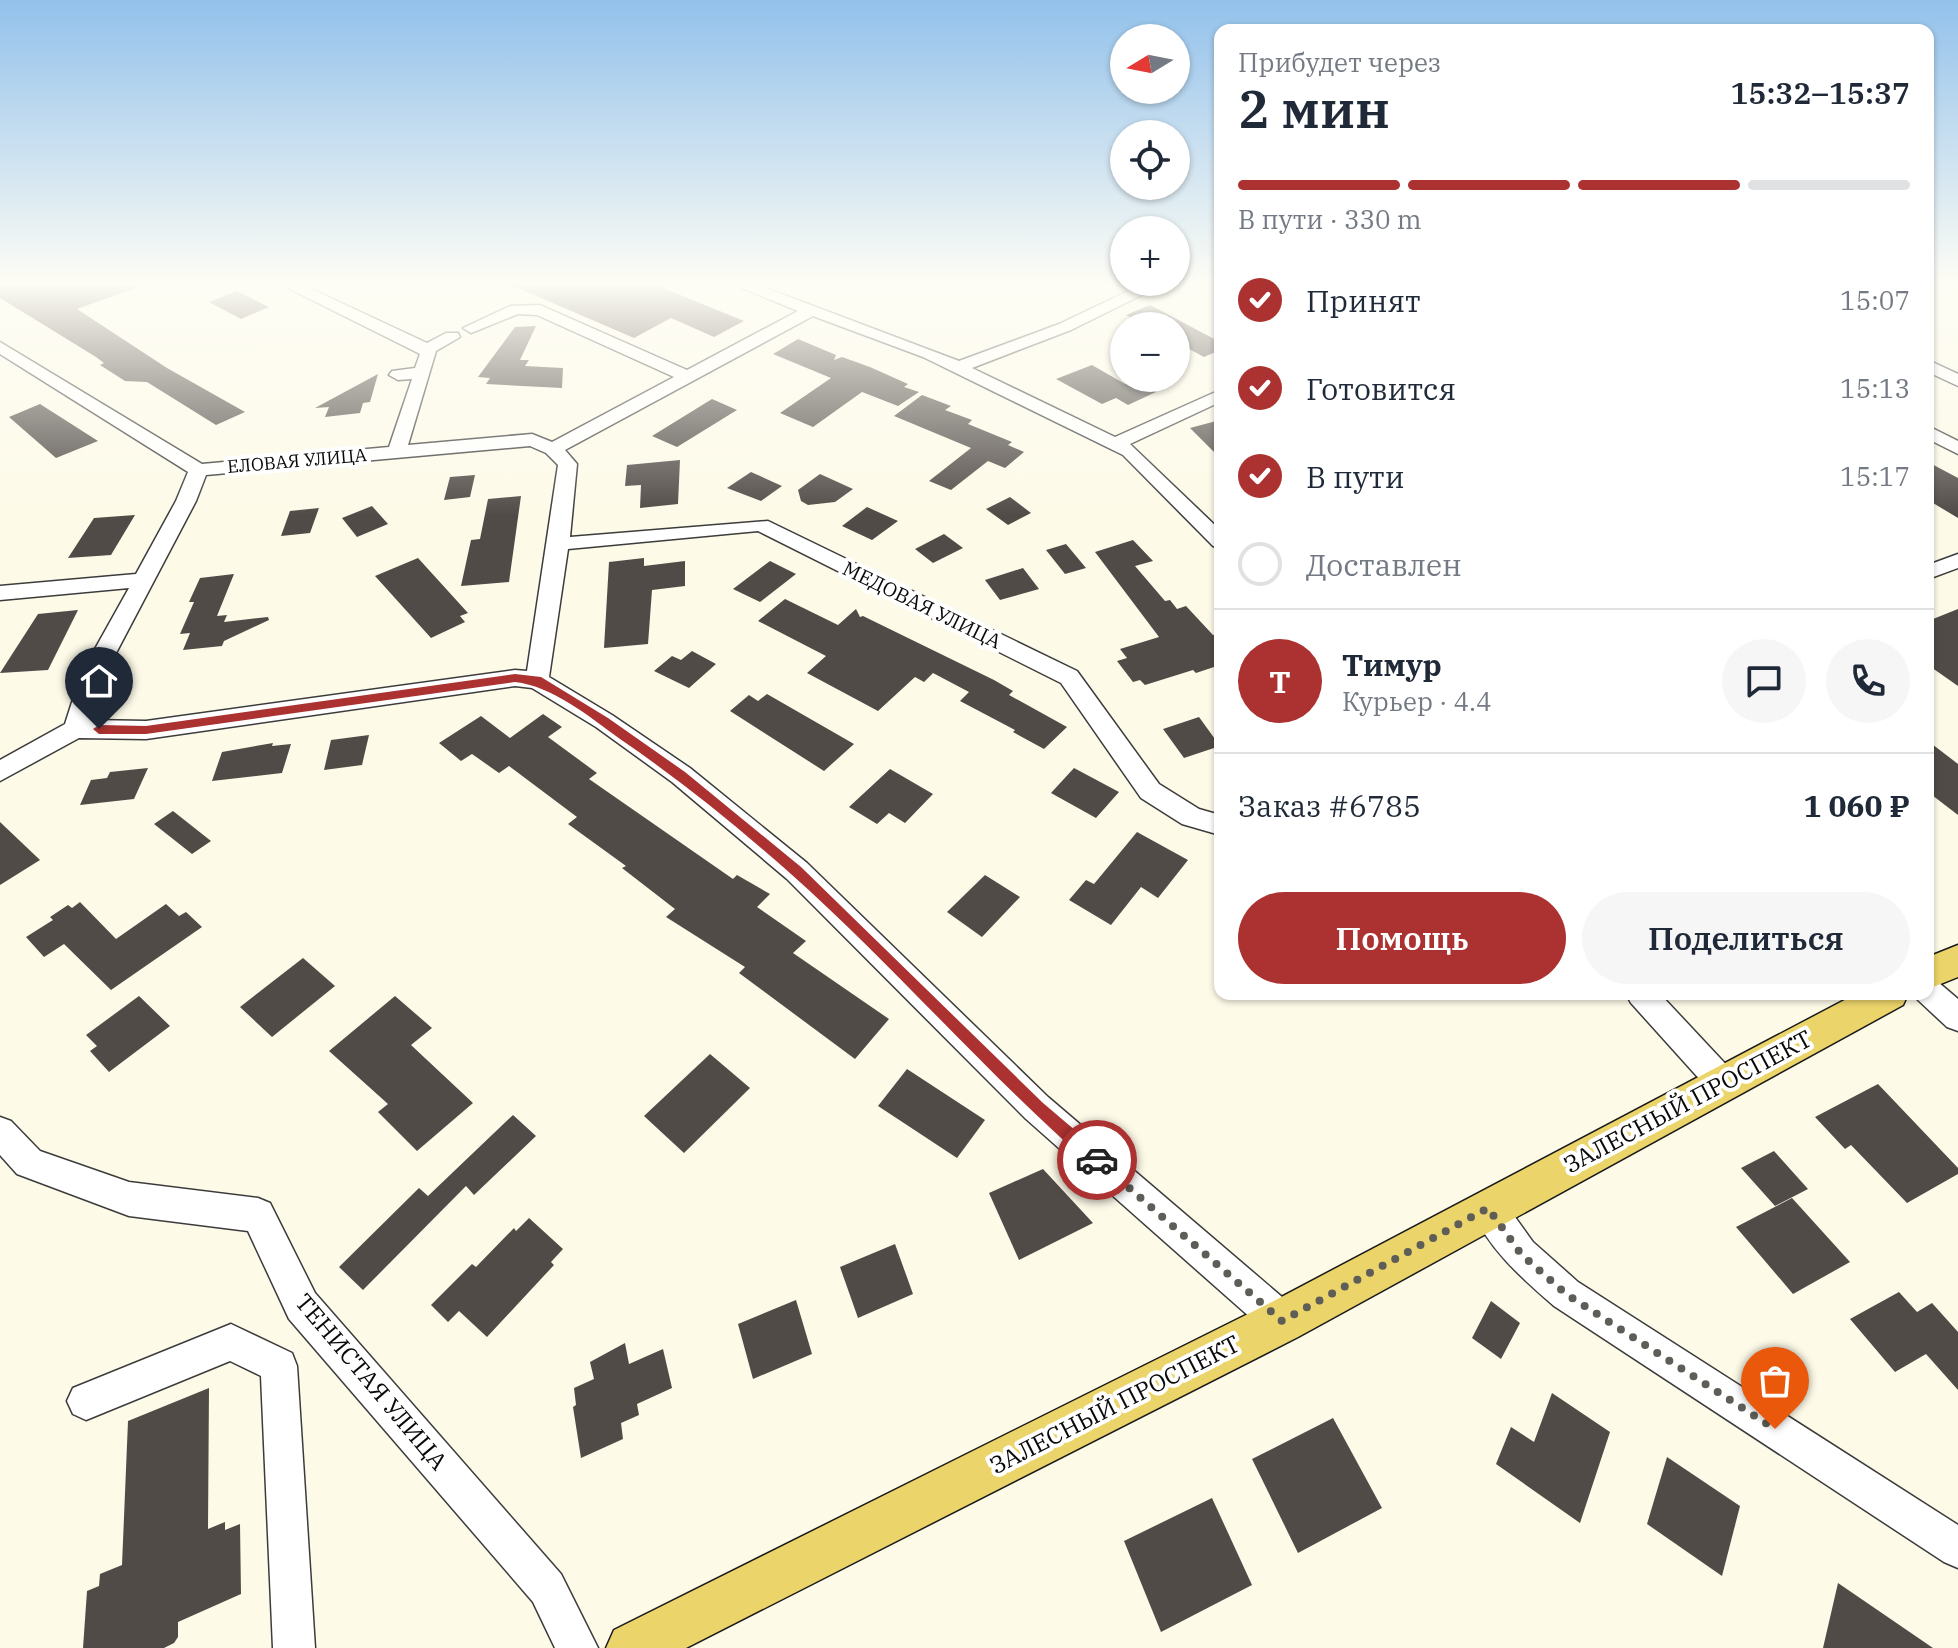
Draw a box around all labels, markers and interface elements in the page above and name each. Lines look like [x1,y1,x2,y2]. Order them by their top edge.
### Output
north arrow [1110,24,1190,104]
map controls [1110,24,1190,392]
text: Прибудет через [1238,45,1441,79]
text: 15:32–15:37 [1730,73,1910,112]
text: 2 мин [1238,75,1390,142]
button: locate [1110,120,1190,200]
text: В пути · 330 m [1238,202,1422,236]
button: + [1110,216,1190,296]
icon: check [1238,278,1282,322]
text: Принят [1306,281,1421,320]
text: 15:07 [1840,283,1910,317]
button: − [1110,312,1190,392]
icon: check [1238,366,1282,410]
text: Готовится [1306,369,1456,408]
text: 15:13 [1840,371,1910,405]
street label: ЕЛОВАЯ УЛИЦА [226,443,368,478]
icon: check [1238,454,1282,498]
text: В пути [1306,457,1405,496]
text: 15:17 [1840,459,1910,493]
text: Доставлен [1306,545,1462,584]
street label: МЕДОВАЯ УЛИЦА [838,554,1006,655]
button: chat [1722,639,1806,723]
button: phone [1826,639,1910,723]
text: Тимур [1342,645,1442,684]
pin [65,647,133,729]
icon: home [77,659,121,703]
text: Т [1269,662,1291,701]
text: Курьер · 4.4 [1342,684,1492,718]
text: Заказ #6785 [1238,786,1421,825]
text: 1 060 ₽ [1804,786,1910,825]
button: Помощь [1238,892,1566,984]
button: Поделиться [1582,892,1910,984]
street label: ЗАЛЕСНЫЙ ПРОСПЕКТ [1558,1022,1817,1180]
courier [1057,1120,1137,1200]
icon: car [1075,1138,1119,1182]
street label: ТЕНИСТАЯ УЛИЦА [288,1286,455,1477]
street label: ЗАЛЕСНЫЙ ПРОСПЕКТ [984,1327,1245,1481]
pin [1741,1347,1809,1429]
icon: bag [1753,1359,1797,1403]

